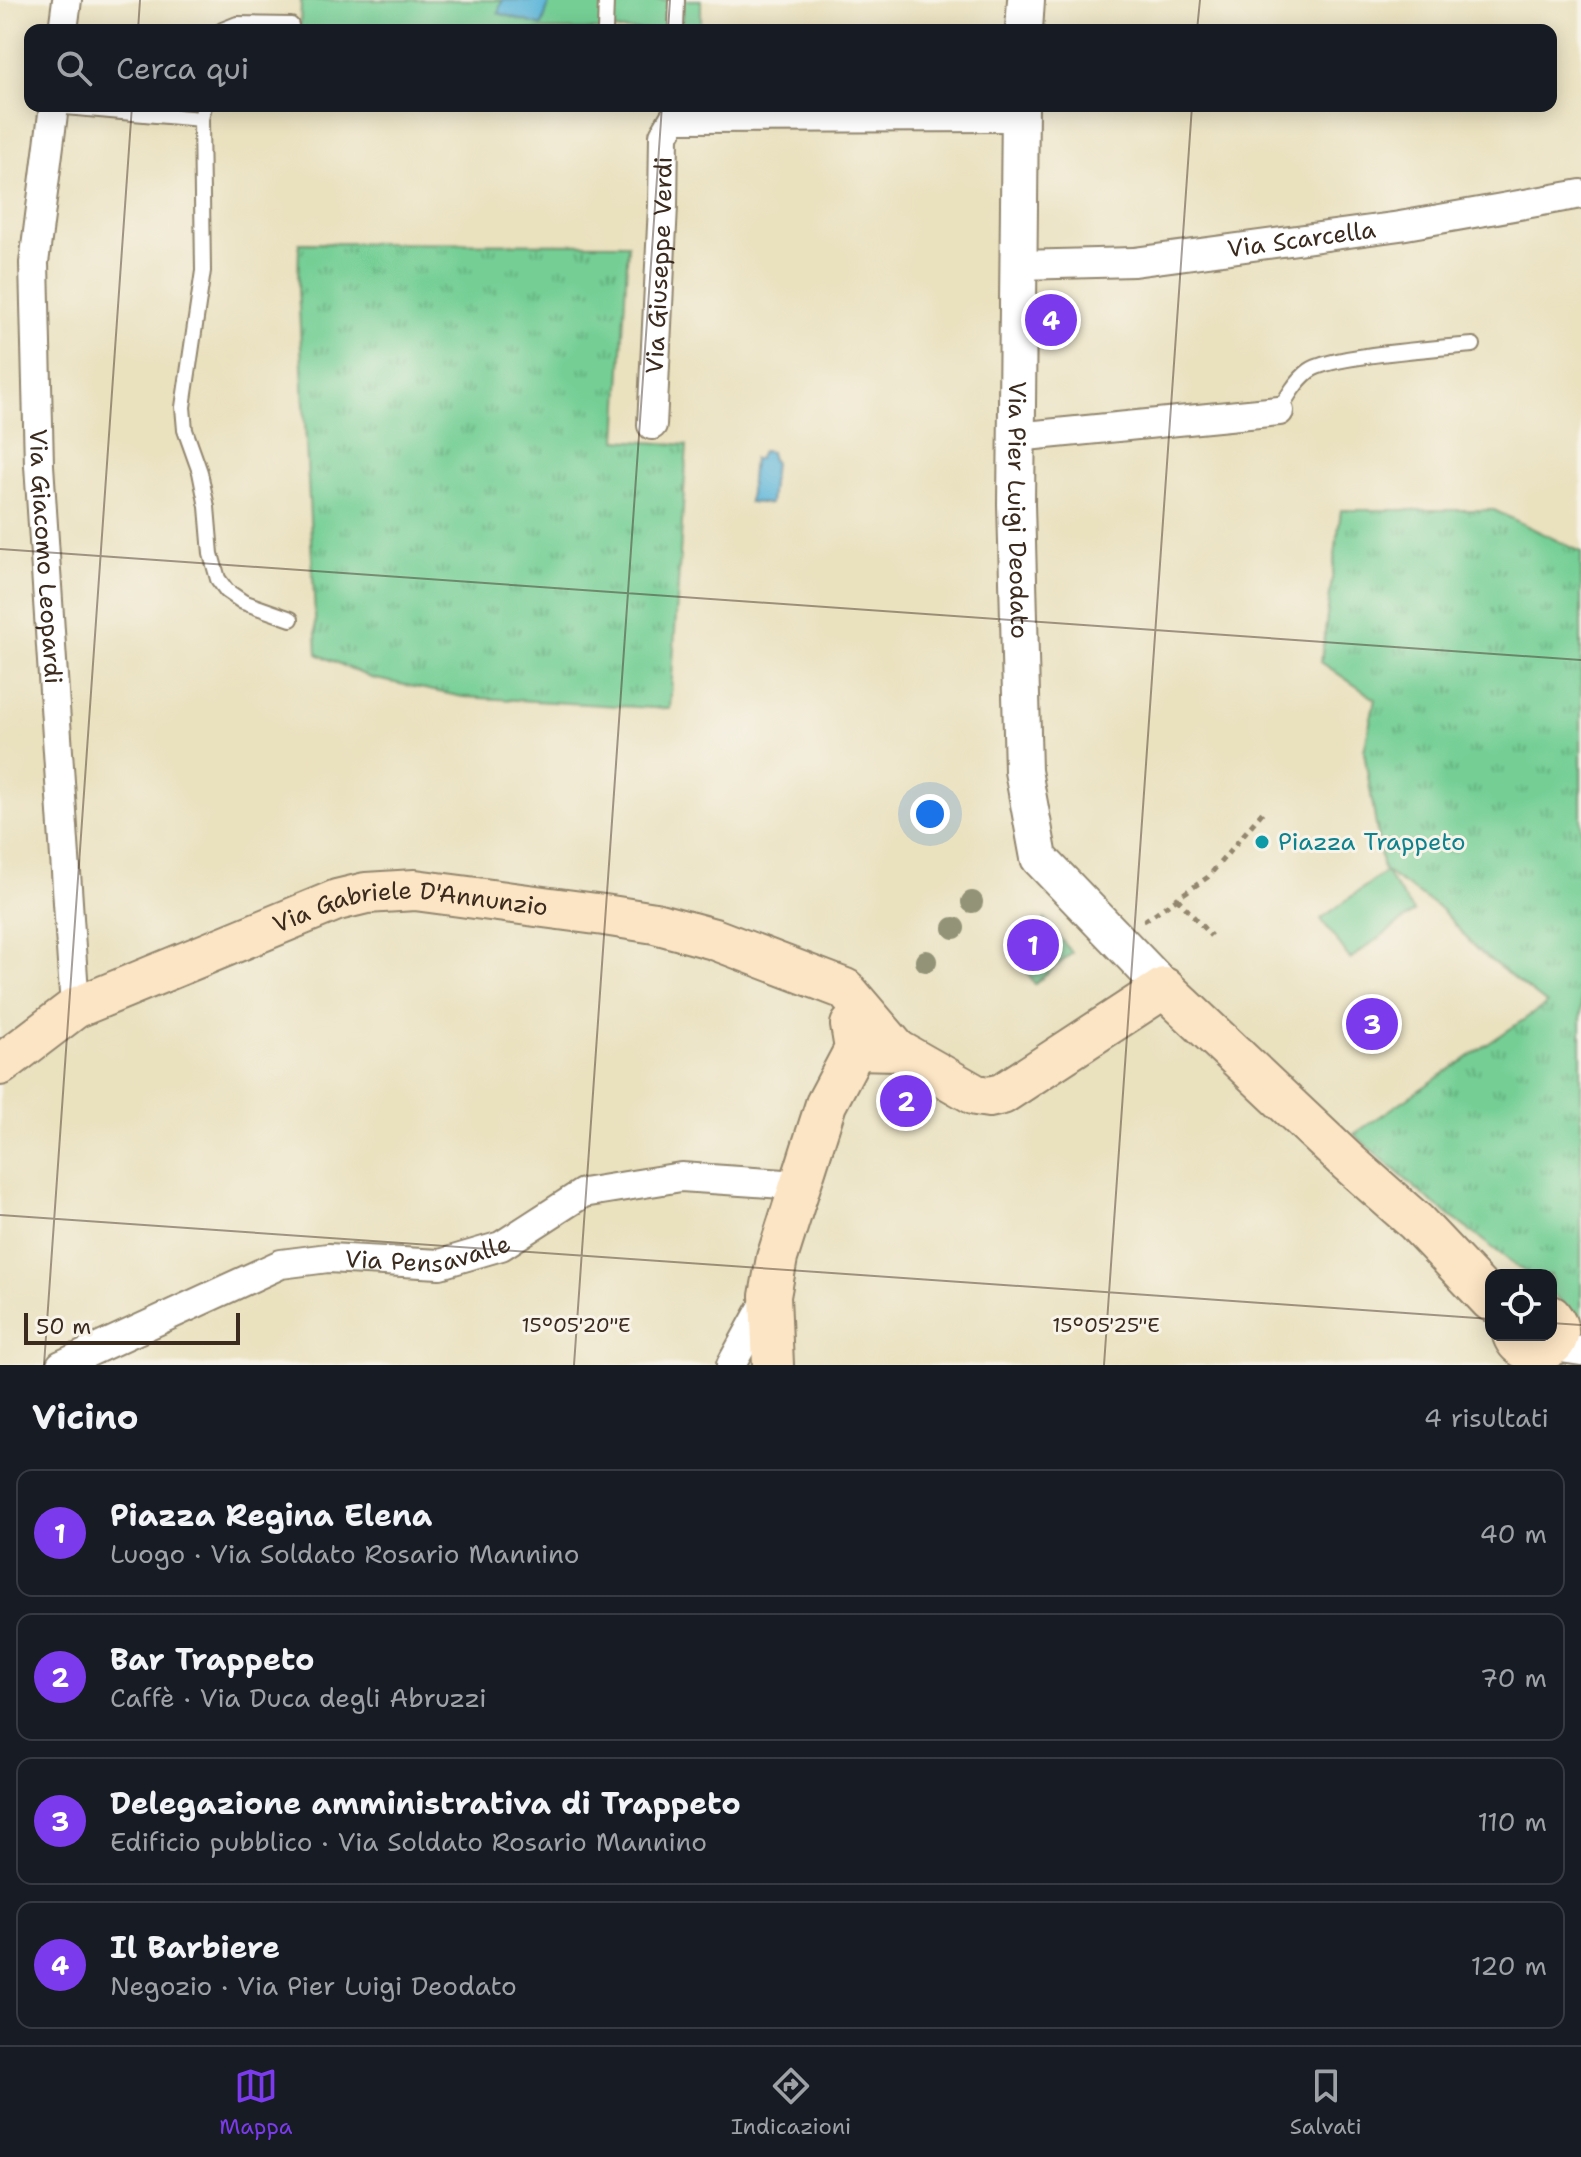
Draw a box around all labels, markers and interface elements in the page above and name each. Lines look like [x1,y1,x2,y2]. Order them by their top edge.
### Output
search box [24,24,1557,112]
icon: search [52,46,96,90]
text: Cerca qui [116,48,249,89]
street label: Via Giuseppe Verdi [639,156,680,375]
street label: Via Scarcella [1225,213,1378,265]
pin: 4 [1025,290,1077,350]
street label: Via Pier Luigi Deodato [1000,381,1036,639]
street label: Via Giacomo Leopardi [22,429,69,685]
your location [910,794,950,834]
place label: Piazza Trappeto [1278,826,1465,858]
marker: Piazza Trappeto [1253,833,1271,851]
street label: Via Gabriele D'Annunzio [268,874,550,941]
pin: 1 [1007,915,1059,975]
pin: 3 [1346,994,1398,1054]
pin: 2 [880,1071,932,1131]
street label: Via Pensavalle [344,1228,517,1280]
map controls [1485,1269,1557,1341]
button: locate [1485,1269,1557,1341]
scale bar [24,1309,240,1345]
text: 50 m [36,1312,91,1341]
text: 15°05'20"E [521,1312,631,1338]
text: 15°05'25"E [1052,1312,1160,1338]
text: Vicino [32,1394,139,1440]
text: 4 risultati [1424,1400,1549,1435]
text: Piazza Regina Elena [110,1495,432,1536]
text: 1 [54,1516,66,1551]
text: 40 m [1480,1516,1547,1551]
text: Luogo · Via Soldato Rosario Mannino [110,1536,580,1571]
text: Bar Trappeto [110,1639,314,1680]
text: 2 [51,1660,69,1695]
text: 70 m [1480,1660,1547,1695]
text: Caffè · Via Duca degli Abruzzi [110,1680,487,1715]
text: Delegazione amministrativa di Trappeto [110,1783,741,1824]
text: 3 [51,1804,69,1839]
text: 110 m [1477,1804,1547,1839]
text: Edificio pubblico · Via Soldato Rosario Mannino [110,1824,707,1859]
text: Il Barbiere [110,1927,280,1968]
text: 4 [51,1948,69,1983]
text: 120 m [1471,1948,1547,1983]
text: Negozio · Via Pier Luigi Deodato [110,1968,517,2003]
tab: Mappa [219,2064,292,2141]
tab: Indicazioni [731,2064,851,2141]
tab: Salvati [1290,2064,1362,2141]

